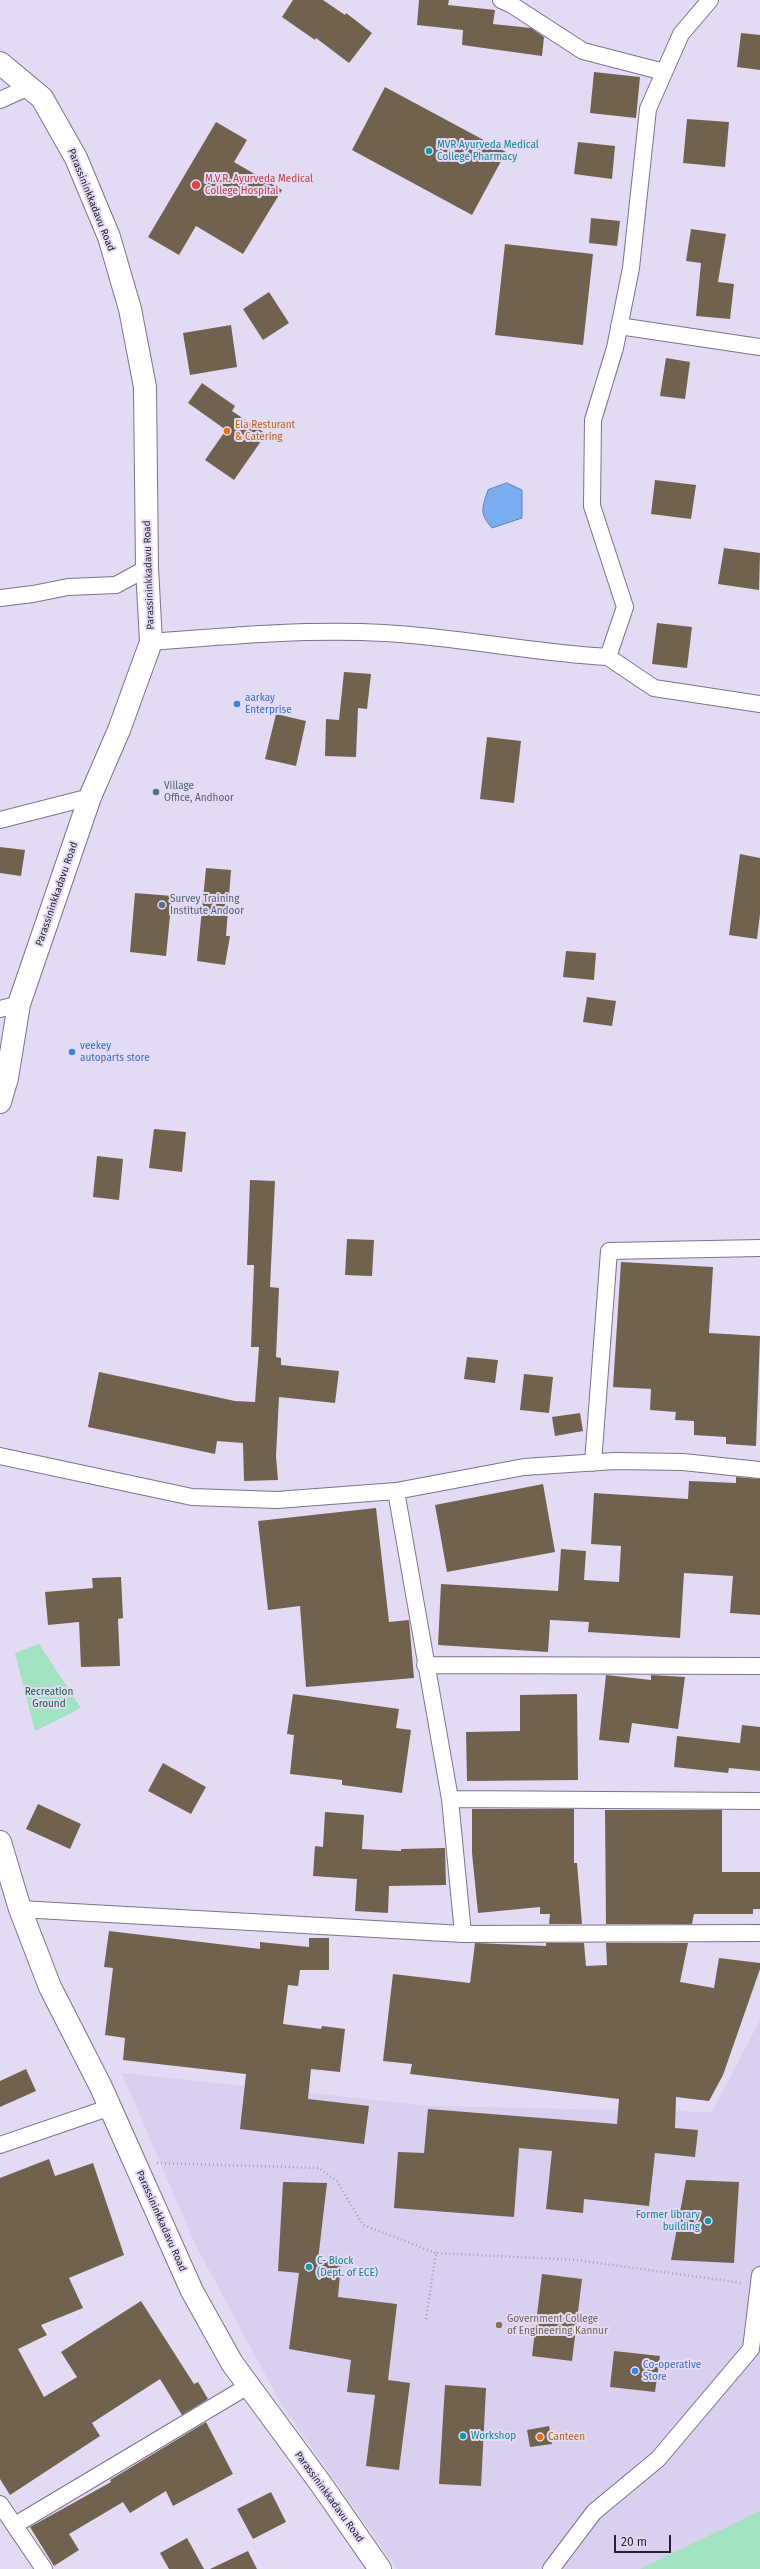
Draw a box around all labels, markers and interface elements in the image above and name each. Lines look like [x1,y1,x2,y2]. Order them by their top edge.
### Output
place label: MVR Ayurveda Medical College Pharmacy [437,139,539,162]
marker: MVR Ayurveda Medical College Pharmacy [424,146,434,156]
street label: Parassininkkadavu Road [65,147,117,253]
place label: M.V.R. Ayurveda Medical College Hospital [205,173,313,196]
marker: M.V.R. Ayurveda Medical College Hospital [190,179,202,191]
place label: Ela Resturant & Catering [235,419,295,442]
marker: Ela Resturant & Catering [222,426,232,436]
street label: Parassininkkadavu Road [141,520,157,630]
place label: aarkay Enterprise [245,692,292,716]
marker: aarkay Enterprise [232,699,242,709]
place label: Village Office, Andhoor [164,780,234,804]
marker: Village Office, Andhoor [151,787,161,797]
street label: Parassininkkadavu Road [34,840,80,948]
place label: Survey Training Institute Andoor [170,893,244,916]
marker: Survey Training Institute Andoor [157,900,167,910]
place label: veekey autoparts store [80,1040,150,1064]
marker: veekey autoparts store [67,1047,77,1057]
park label: Recreation Ground [25,1686,73,1710]
street label: Parassininkkadavu Road [133,2169,189,2273]
place label: Former library building [636,2209,700,2232]
marker: Former library building [703,2216,713,2226]
place label: C- Block (Dept. of ECE) [317,2255,378,2278]
marker: C- Block (Dept. of ECE) [304,2262,314,2272]
place label: Government College of Engineering Kannur [507,2313,608,2336]
marker: Government College of Engineering Kannur [494,2320,504,2330]
place label: Co-operative Store [643,2359,701,2382]
marker: Co-operative Store [630,2366,640,2376]
place label: Workshop [471,2430,516,2442]
marker: Workshop [458,2431,468,2441]
place label: Canteen [548,2431,585,2443]
marker: Canteen [535,2432,545,2442]
street label: Parassininkkadavu Road [292,2449,366,2545]
scale bar [616,2527,673,2553]
text: 20 m [621,2535,647,2549]

